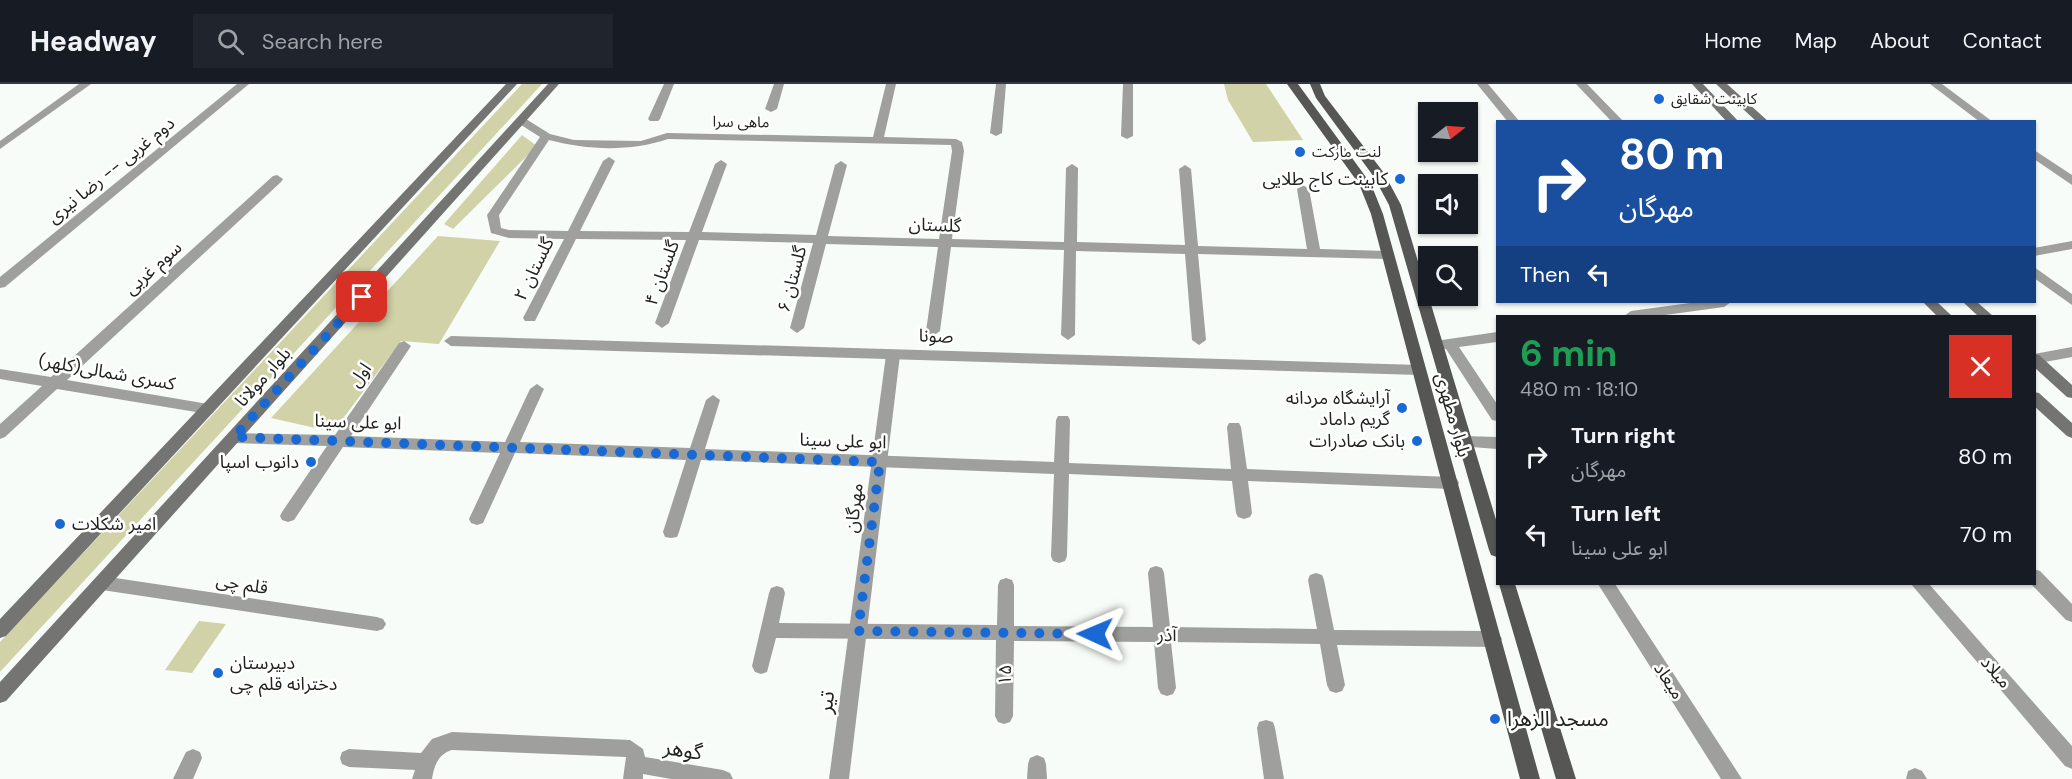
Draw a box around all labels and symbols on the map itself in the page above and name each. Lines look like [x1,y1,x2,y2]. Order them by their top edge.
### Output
place label: کابینت شقایق [1671,89,1758,109]
marker: کابینت شقایق [1652,92,1666,106]
north arrow [1418,102,1478,162]
street label: دوم غربی -- رضا نیری [42,111,181,230]
street label: ماهی سرا [712,112,770,132]
place label: لنت مارکت [1312,142,1381,162]
marker: لنت مارکت [1293,145,1307,159]
place label: کابینت کاج طلایی [1263,167,1389,192]
marker: کابینت کاج طلایی [1393,172,1407,186]
street label: گلستان [908,212,962,238]
street label: گلستان ۲ [508,233,560,305]
street label: سوم غربی [119,236,188,302]
street label: گلستان ۴ [639,237,685,309]
street label: گلستان ۶ [772,243,812,315]
pin [336,271,387,322]
street label: صونا [918,323,954,349]
street label: بلوار مولانا [230,342,296,412]
street label: کسری شمالی(کلهر) [37,348,178,396]
street label: اول [343,358,377,392]
street label: بلوار مطهری [1430,370,1476,460]
place label: آرایشگاه مردانه گریم داماد [1286,386,1391,432]
marker: آرایشگاه مردانه گریم داماد [1395,401,1409,415]
street label: ابو علی سینا [314,408,402,436]
street label: ابو علی سینا [799,427,887,455]
place label: بانک صادرات [1309,429,1405,453]
marker: بانک صادرات [1410,434,1424,448]
place label: دانوب اسپا [220,450,299,474]
marker: دانوب اسپا [304,455,318,469]
street label: مهرگان [839,482,869,534]
place label: امیر شکلات [72,512,156,536]
marker: امیر شکلات [53,517,67,531]
street label: قلم چی [214,568,270,601]
position arrow [1063,602,1127,666]
street label: آذر [1156,623,1178,647]
place label: دبیرستان دخترانه قلم چی [230,651,337,697]
street label: میلاد [1975,651,2017,693]
street label: میعاد [1648,658,1690,704]
street label: ۱۵ [993,664,1017,686]
marker: دبیرستان دخترانه قلم چی [211,666,225,680]
street label: تیر [811,689,841,716]
place label: مسجد الزهرا [1507,705,1609,733]
marker: مسجد الزهرا [1488,712,1502,726]
street label: گوهر [661,733,705,767]

